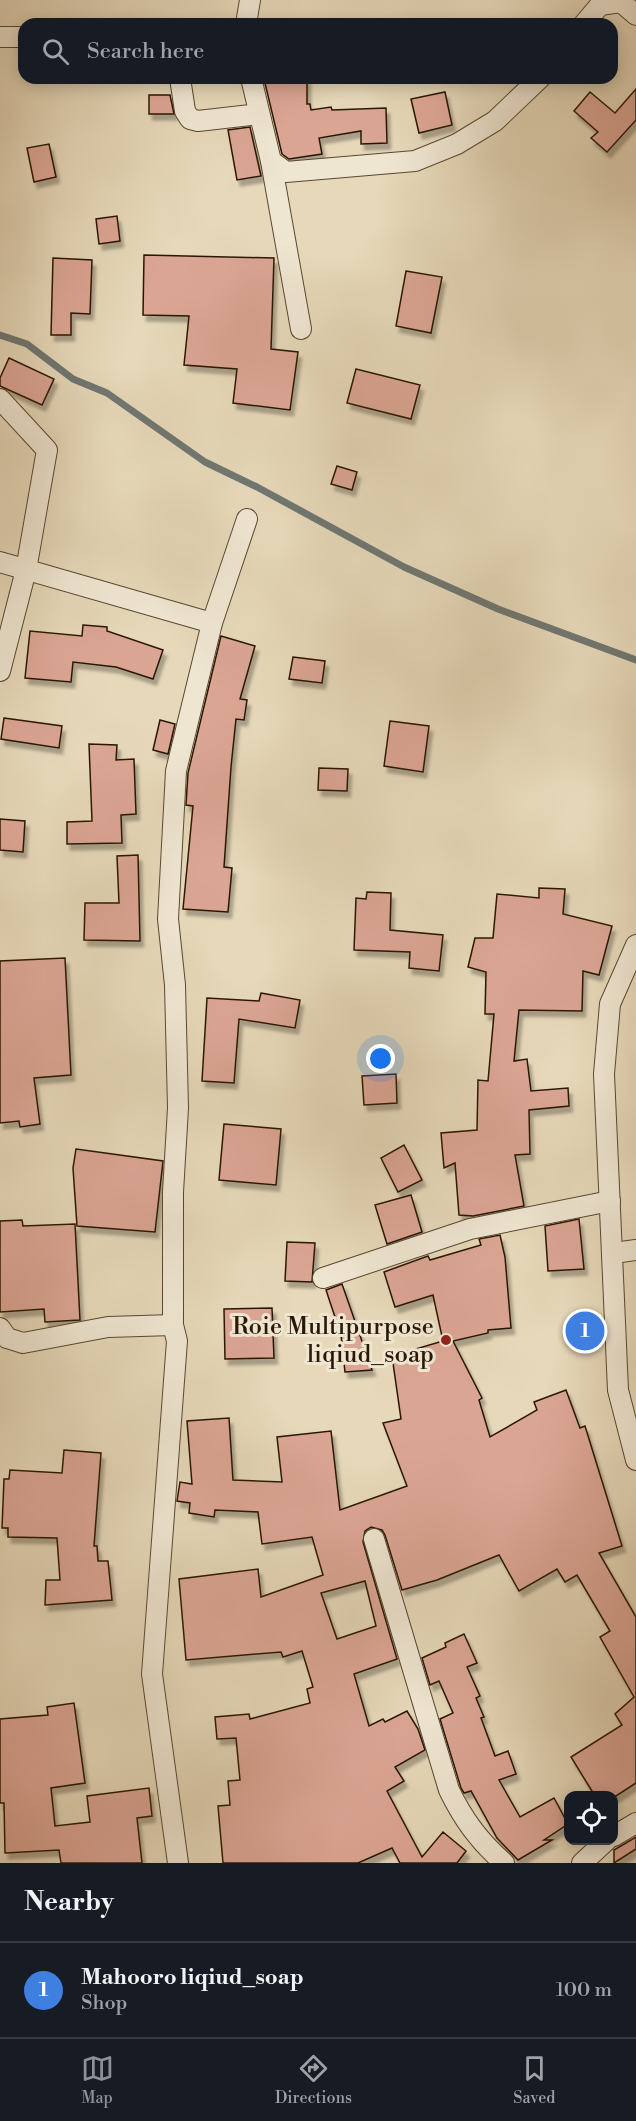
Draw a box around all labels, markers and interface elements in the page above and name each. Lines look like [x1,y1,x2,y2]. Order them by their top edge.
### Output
search box [18,18,618,84]
icon: search [39,35,72,68]
text: Search here [87,38,204,65]
your location [366,1044,395,1073]
pin: 1 [566,1308,604,1354]
place label: Roie Multipurpose liqiud_soap [232,1312,434,1370]
marker: Roie Multipurpose liqiud_soap [439,1333,453,1347]
map controls [564,1791,618,1845]
button: locate [564,1791,618,1845]
text: Nearby [24,1886,114,1918]
text: Mahooro liqiud_soap [81,1964,304,1991]
text: 1 [39,1978,48,2003]
text: 100 m [556,1978,612,2003]
text: Shop [81,1991,127,2016]
tab: Map [81,2052,114,2108]
tab: Directions [275,2052,352,2108]
tab: Saved [513,2052,555,2108]

